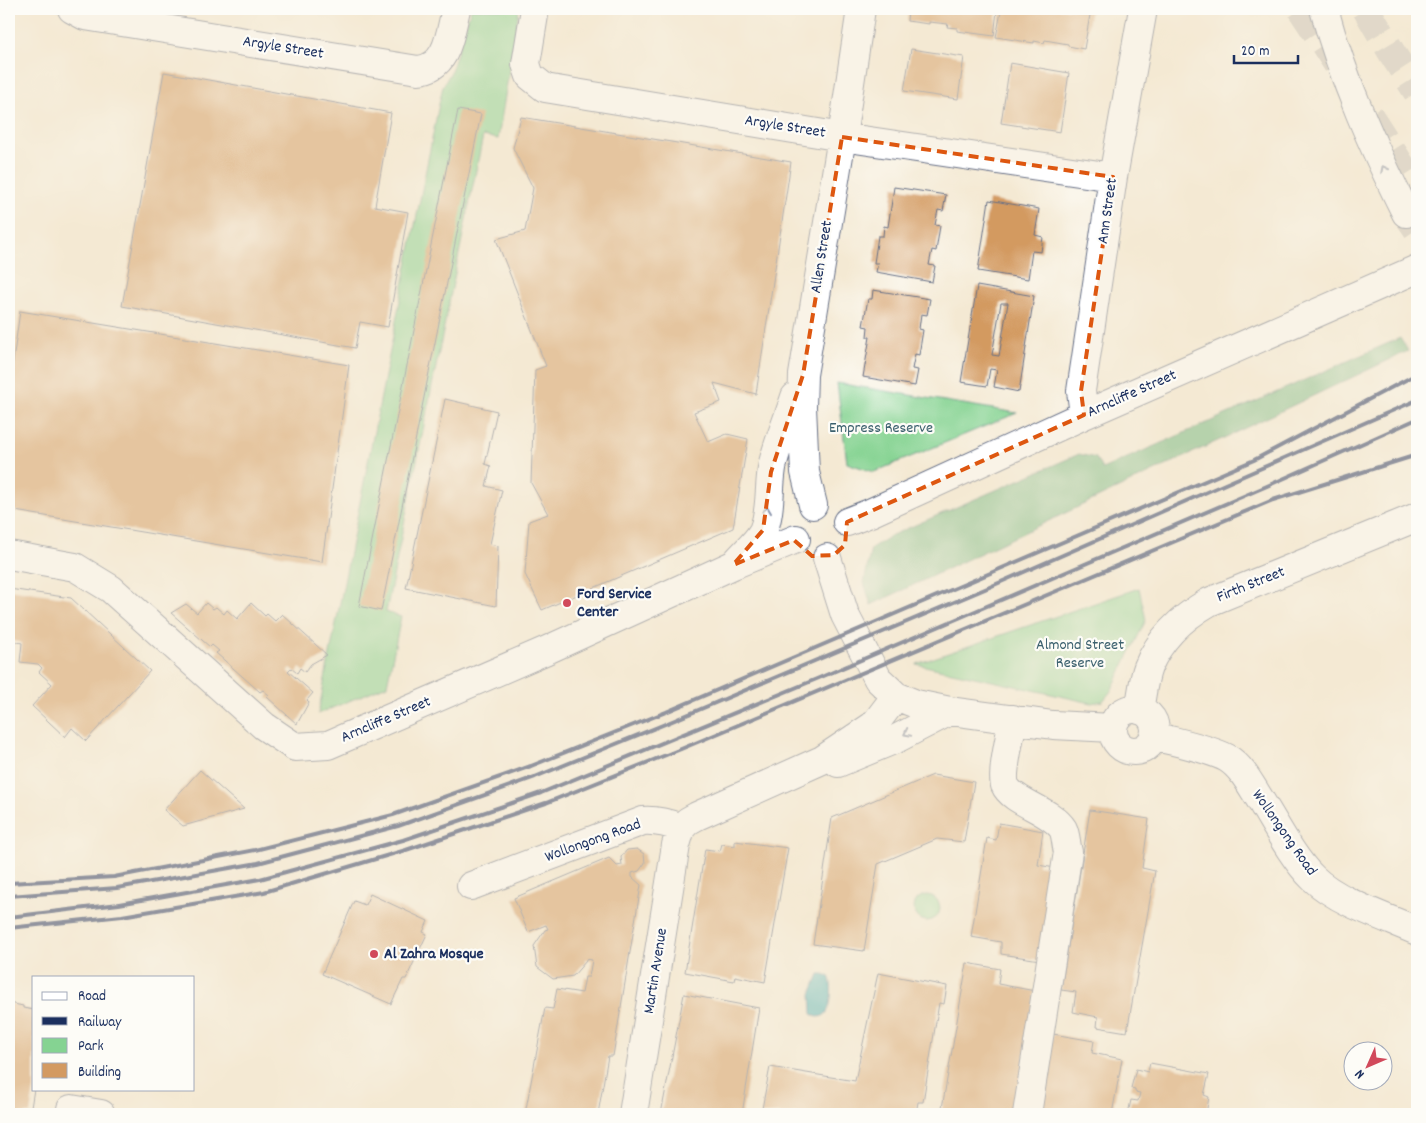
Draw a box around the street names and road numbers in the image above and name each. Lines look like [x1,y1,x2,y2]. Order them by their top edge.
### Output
street label: Argyle Street [241,30,325,66]
street label: Argyle Street [743,109,827,145]
street label: Ann Street [1092,177,1124,245]
street label: Allen Street [805,219,839,295]
street label: Arncliffe Street [1084,364,1180,424]
street label: Firth Street [1213,561,1289,609]
street label: Arncliffe Street [337,691,435,749]
street label: Wollongong Road [1246,785,1322,881]
street label: Wollongong Road [542,813,644,869]
street label: Martin Avenue [638,926,674,1016]

